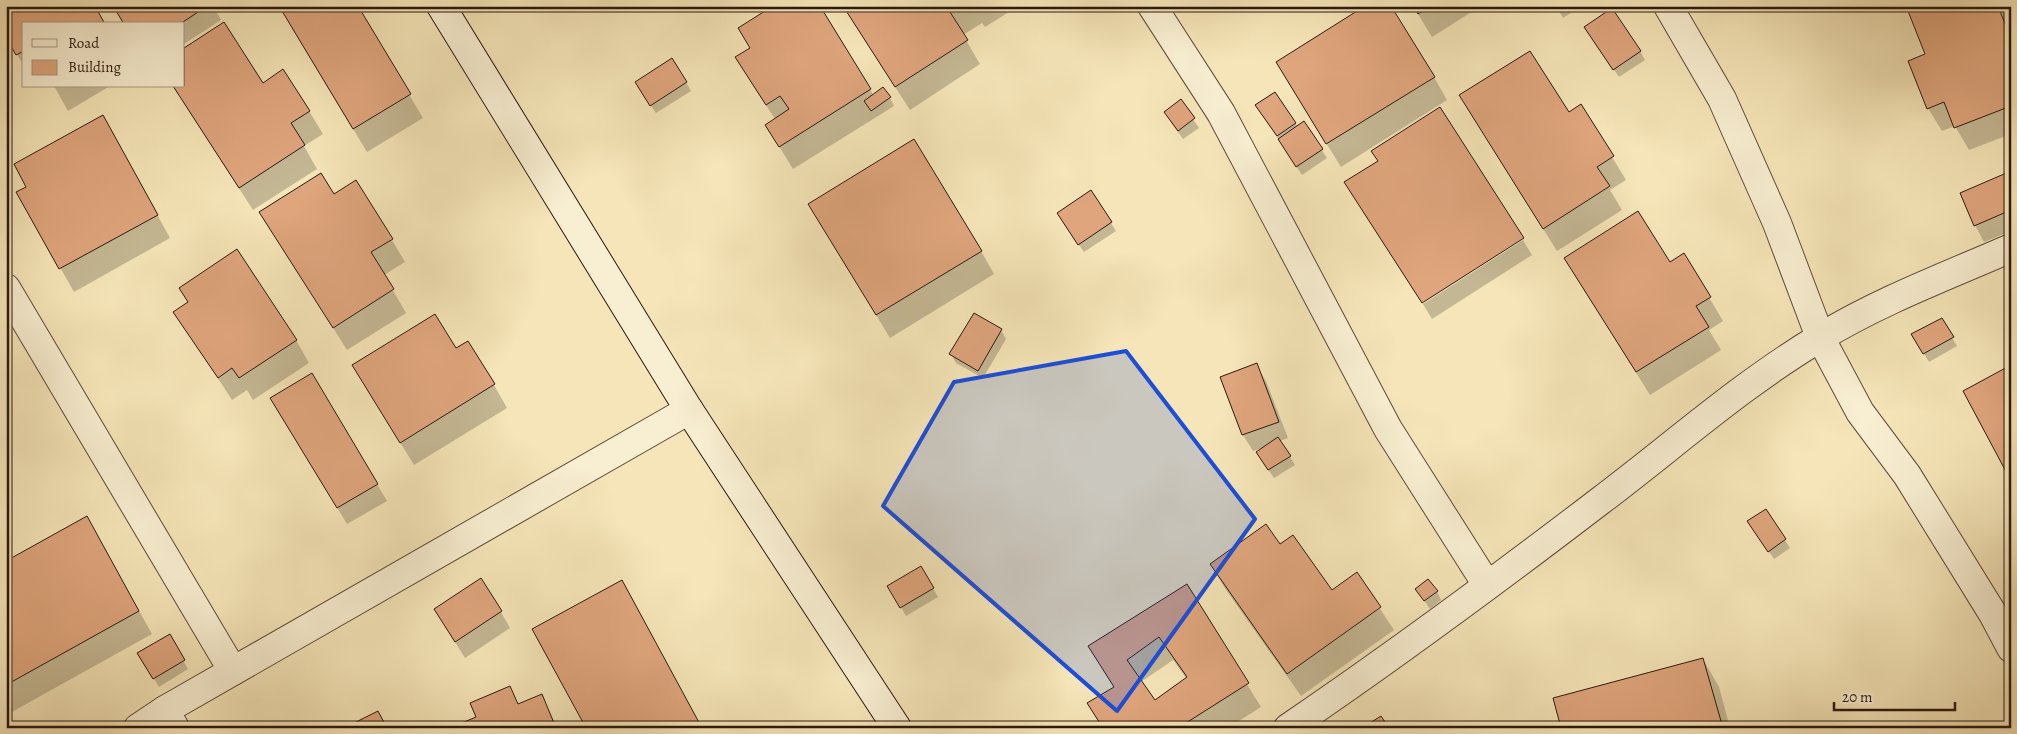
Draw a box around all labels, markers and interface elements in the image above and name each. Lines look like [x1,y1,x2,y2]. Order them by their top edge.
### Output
legend [22,22,185,88]
text: Road [68,33,100,53]
text: Building [68,57,121,77]
scale bar [1834,679,1956,711]
text: 20 m [1842,687,1873,707]

